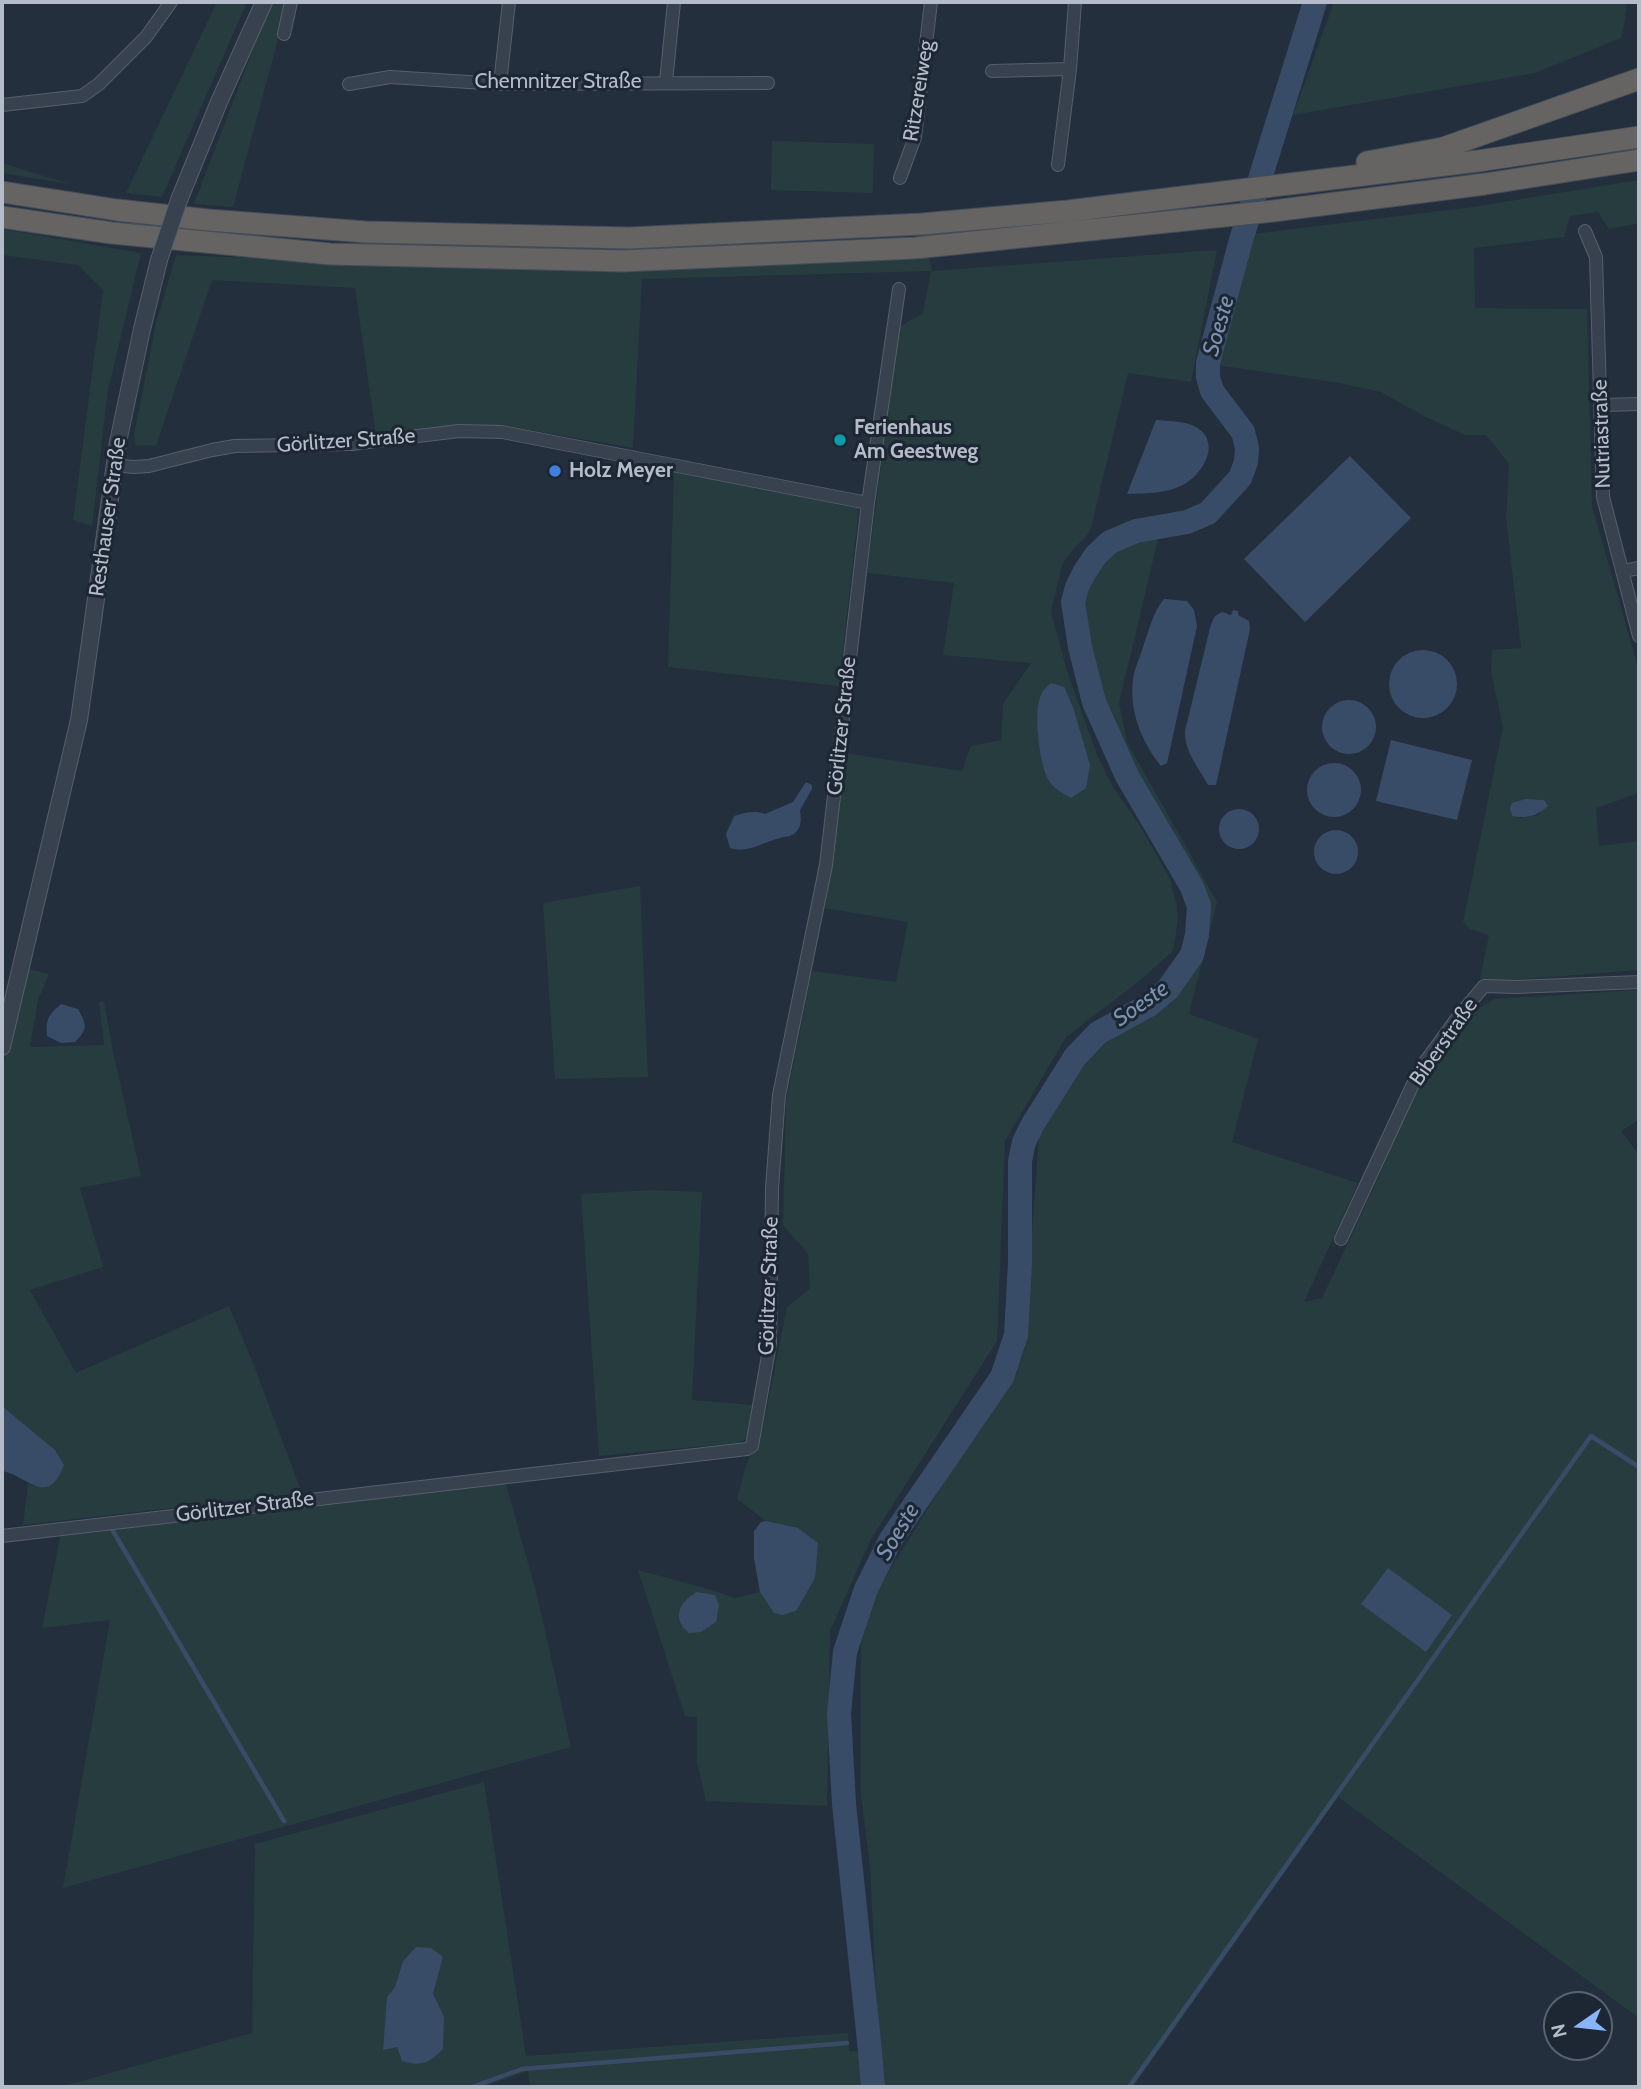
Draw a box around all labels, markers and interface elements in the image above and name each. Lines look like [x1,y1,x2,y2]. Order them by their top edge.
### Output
street label: Ritzereiweg [899,38,939,144]
street label: Chemnitzer Straße [475,69,641,95]
water label: Soeste [1197,293,1241,359]
street label: Nutriastraße [1588,379,1616,489]
place label: Ferienhaus Am Geestweg [854,415,978,465]
street label: Görlitzer Straße [276,424,416,458]
marker: Ferienhaus Am Geestweg [832,432,848,448]
street label: Resthauser Straße [84,436,132,598]
place label: Holz Meyer [569,458,673,484]
marker: Holz Meyer [547,463,563,479]
street label: Görlitzer Straße [822,656,862,796]
water label: Soeste [1108,975,1174,1033]
street label: Biberstraße [1405,993,1483,1091]
street label: Görlitzer Straße [754,1216,784,1356]
street label: Görlitzer Straße [175,1486,315,1528]
water label: Soeste [870,1499,926,1565]
north arrow [1543,1991,1613,2061]
text: N [1546,2021,1572,2040]

